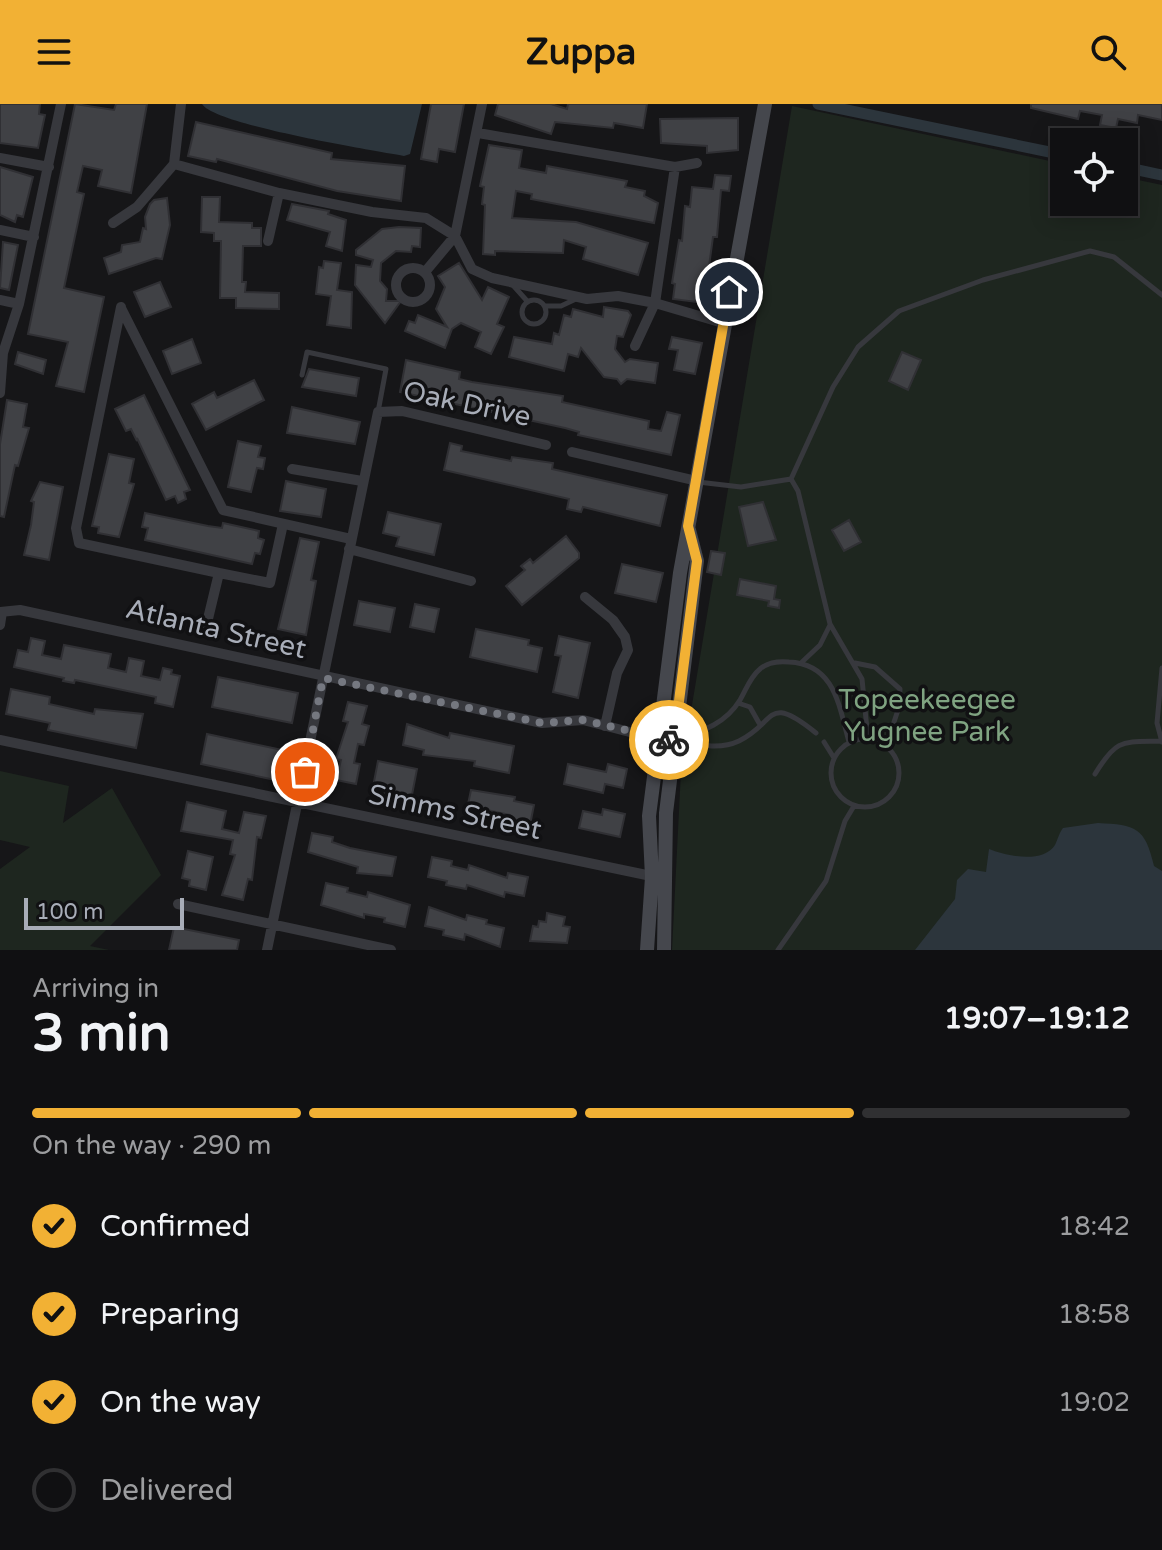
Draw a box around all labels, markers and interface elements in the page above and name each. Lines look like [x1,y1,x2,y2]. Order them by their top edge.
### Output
icon: menu [32,30,76,74]
icon: search [1086,30,1130,74]
text: Zuppa [526,31,636,74]
map controls [1050,128,1138,216]
button: locate [1050,128,1138,216]
pin [695,258,763,326]
icon: home [707,270,751,314]
street label: Oak Drive [400,374,534,434]
street label: Atlanta Street [122,592,310,666]
park label: Topeekeegee Yugnee Park [838,683,1016,749]
courier [629,700,709,780]
icon: bike [647,718,691,762]
pin [271,738,339,806]
icon: bag [283,750,327,794]
street label: Simms Street [365,777,545,847]
scale bar [24,894,184,930]
text: 100 m [36,899,103,925]
text: Arriving in [32,973,159,1004]
text: 19:07–19:12 [944,1000,1130,1037]
text: 3 min [32,1002,171,1065]
text: On the way · 290 m [32,1130,271,1161]
icon: check [32,1204,76,1248]
text: Confirmed [100,1208,251,1245]
text: 18:42 [1058,1211,1130,1242]
icon: check [32,1292,76,1336]
text: Preparing [100,1296,240,1333]
text: 18:58 [1058,1299,1130,1330]
icon: check [32,1380,76,1424]
text: On the way [100,1384,261,1421]
text: 19:02 [1058,1387,1130,1418]
text: Delivered [100,1472,234,1509]

